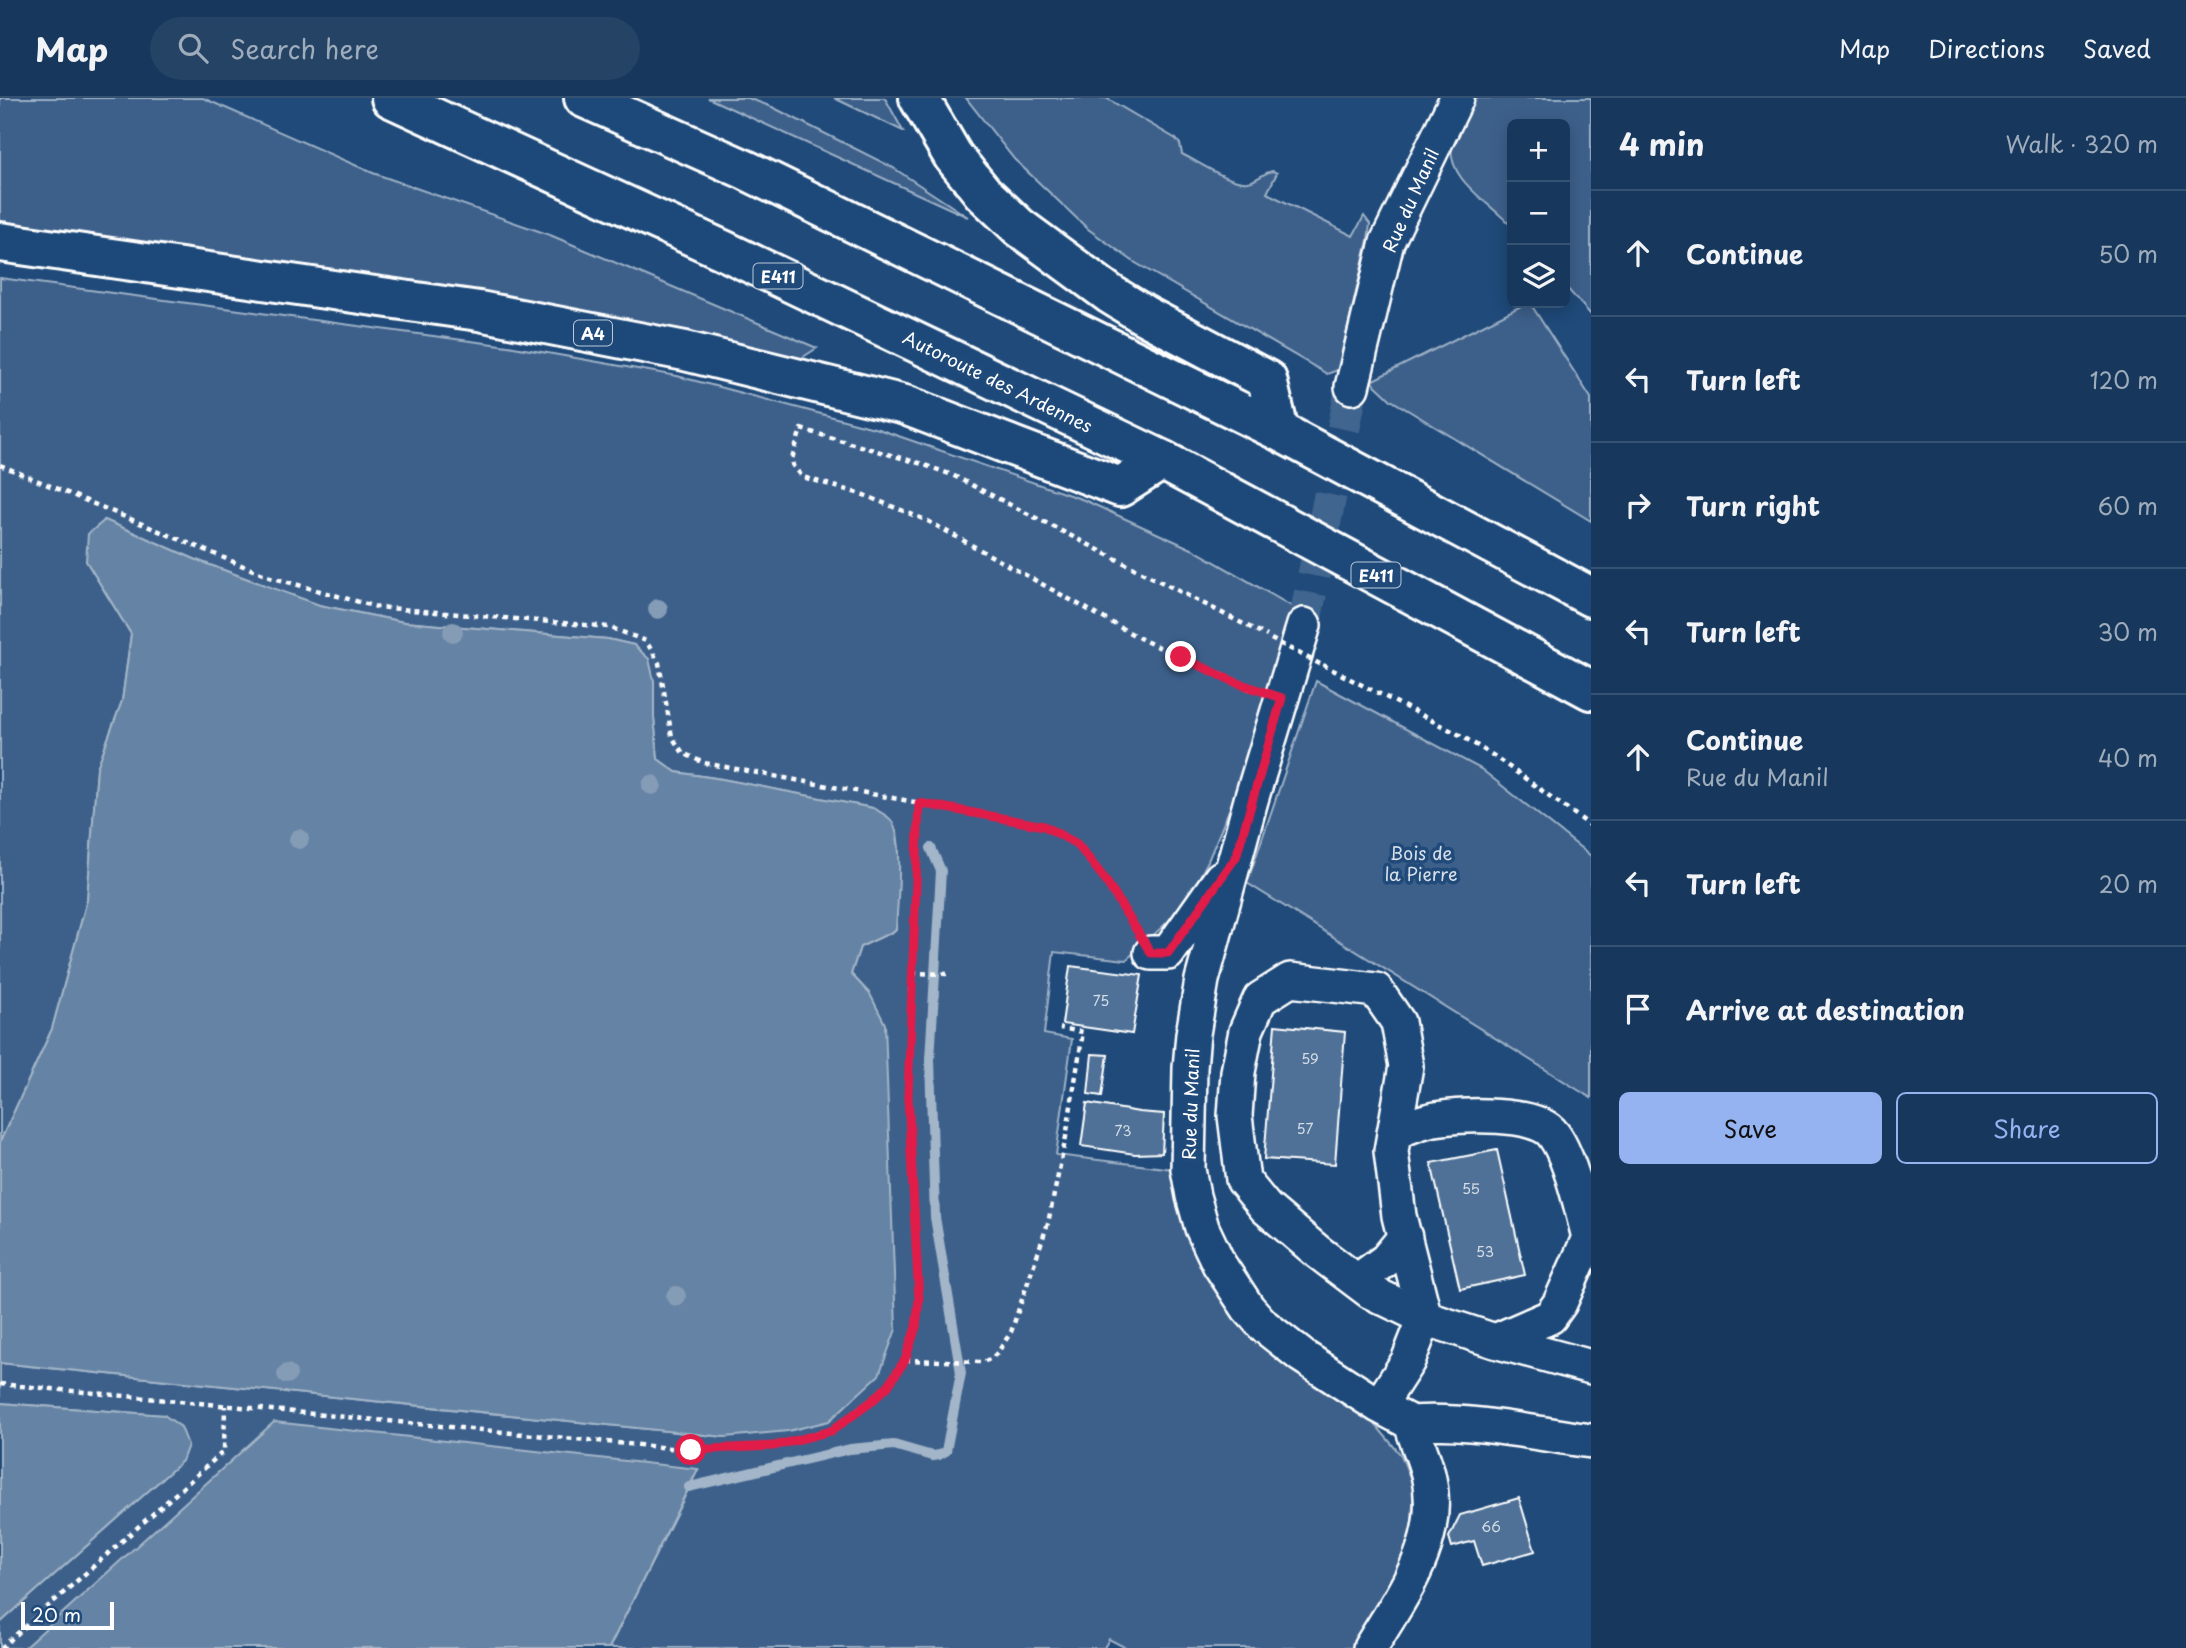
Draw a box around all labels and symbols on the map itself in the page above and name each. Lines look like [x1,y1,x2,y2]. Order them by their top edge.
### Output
street label: Rue du Manil [1375,144,1445,256]
road number: E411 [754,264,802,288]
road number: A4 [574,320,612,345]
street label: Autoroute des Ardennes [899,323,1097,439]
road number: E411 [1352,562,1400,588]
route end [1165,641,1196,672]
park label: Bois de la Pierre [1384,839,1458,887]
house number: 75 [1093,990,1109,1011]
street label: Rue du Manil [1175,1048,1205,1160]
house number: 59 [1301,1048,1319,1069]
house number: 57 [1297,1118,1313,1139]
house number: 73 [1115,1120,1131,1141]
house number: 55 [1462,1178,1480,1199]
house number: 53 [1476,1241,1494,1262]
route start [675,1434,706,1465]
house number: 66 [1481,1516,1501,1537]
scale bar [21,1599,114,1631]

